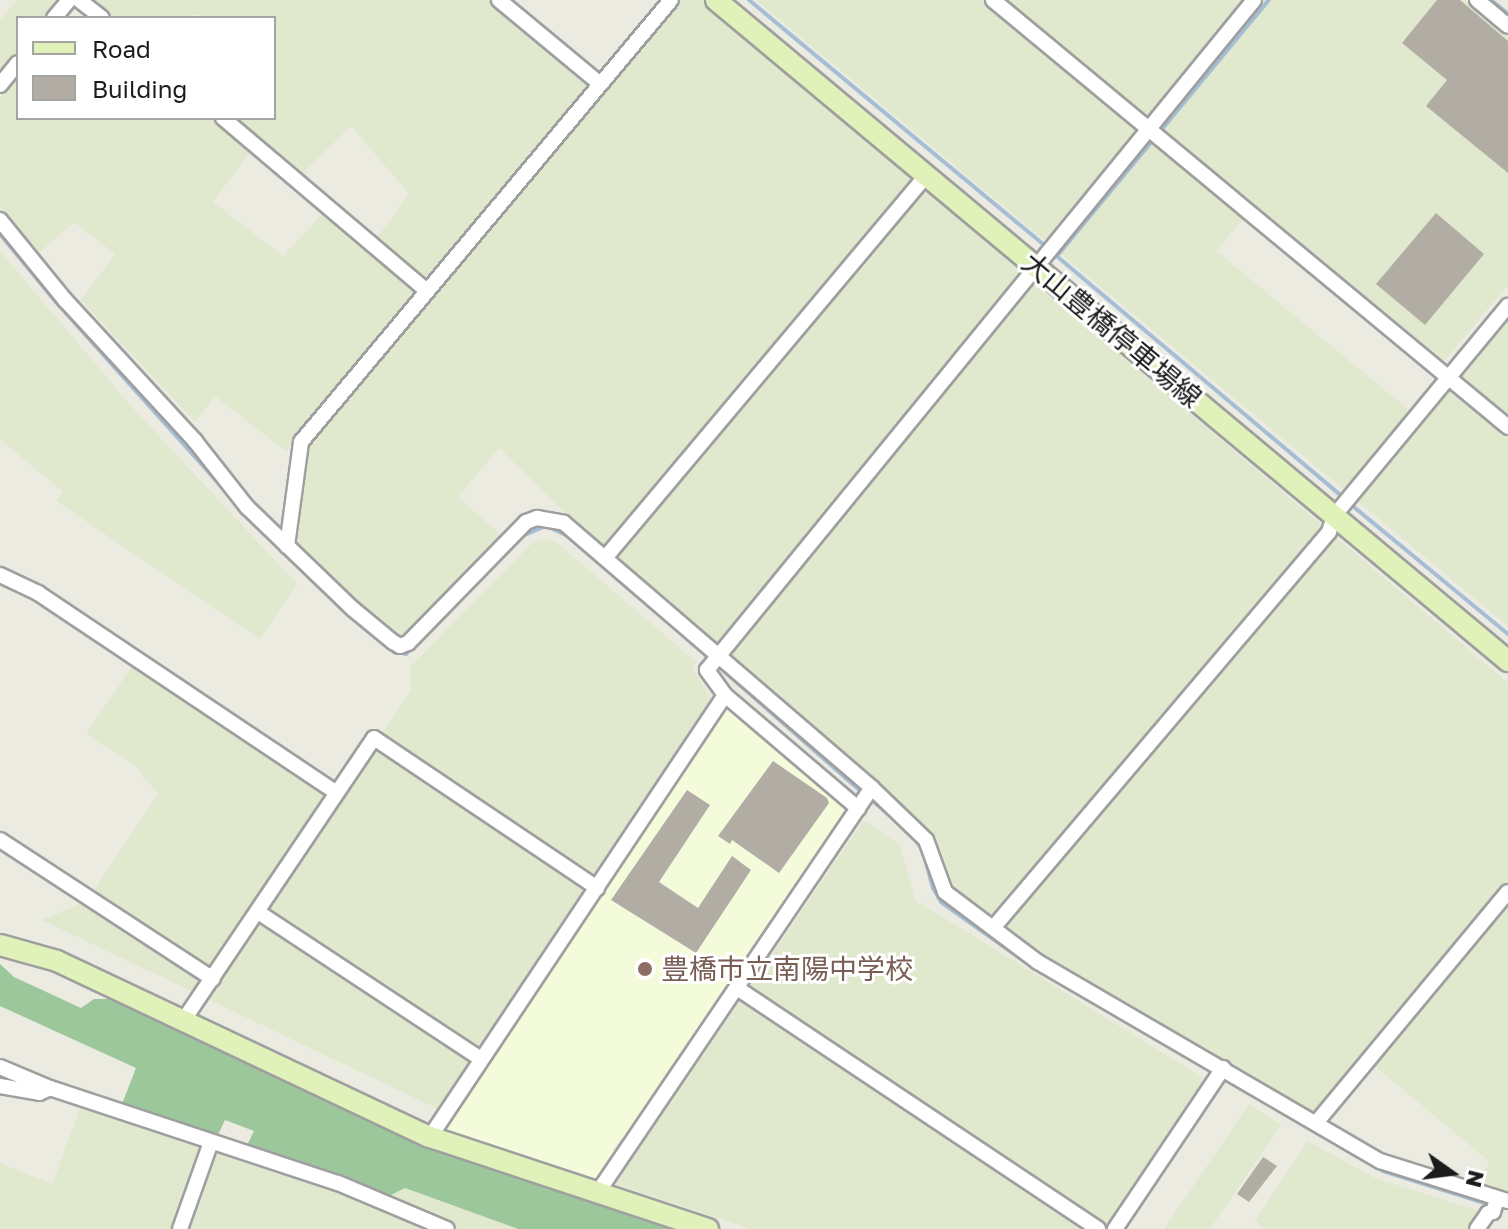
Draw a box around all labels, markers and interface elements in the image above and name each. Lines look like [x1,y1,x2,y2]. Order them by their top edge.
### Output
legend [16,16,276,120]
text: Road [92,34,151,63]
text: Building [92,74,187,103]
street label: 大山豊橋停車場線 [1015,245,1209,415]
place label: 豊橋市立南陽中学校 [661,952,913,986]
marker: 豊橋市立南陽中学校 [636,960,654,978]
north arrow [1412,1133,1492,1213]
text: N [1461,1168,1491,1190]

